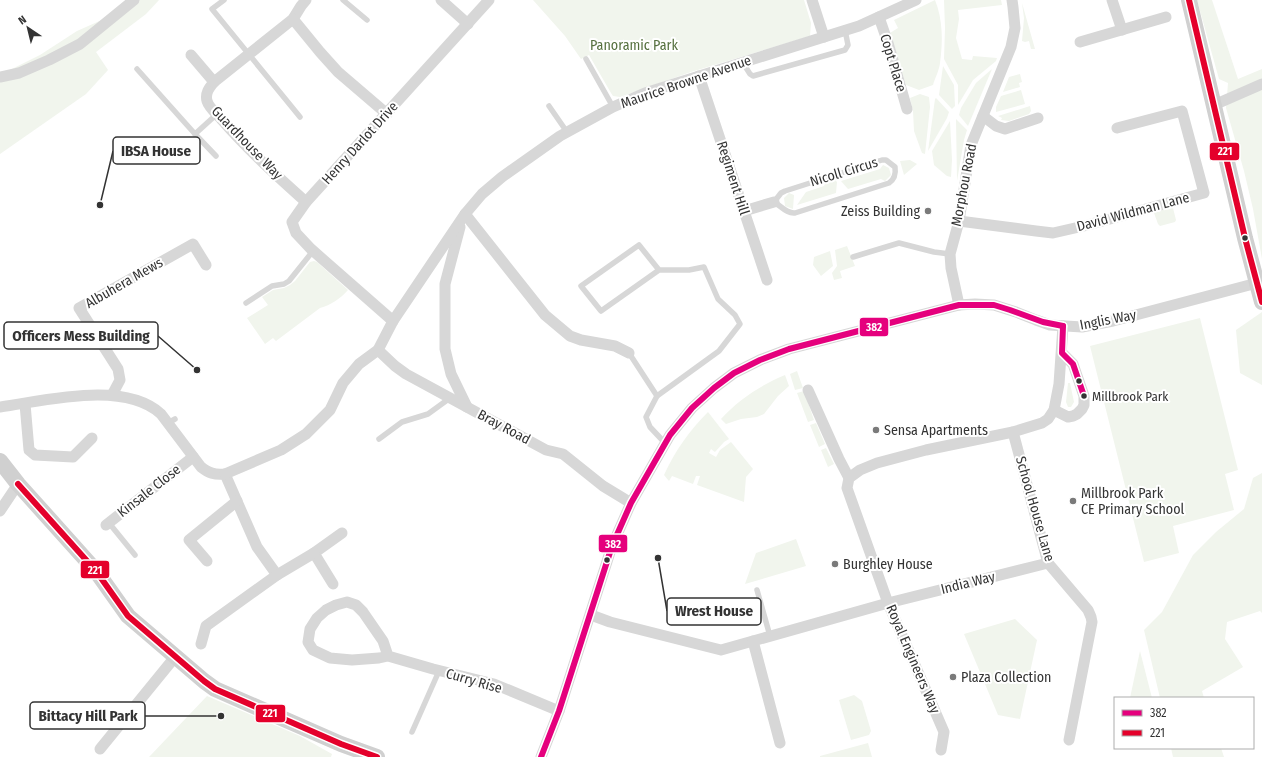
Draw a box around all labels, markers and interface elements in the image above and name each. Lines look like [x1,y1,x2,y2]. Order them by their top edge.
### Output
north arrow [8,8,48,48]
text: N [16,13,29,27]
street label: Copt Place [876,32,910,94]
park label: Panoramic Park [590,37,678,54]
street label: Maurice Browne Avenue [619,52,754,112]
street label: Henry Darlot Drive [318,98,402,188]
street label: Guardhouse Way [208,103,287,184]
callout: IBSA House [113,137,200,164]
street label: Regiment Hill [713,139,753,217]
text: IBSA House [121,142,191,160]
street label: Morphou Road [948,142,980,228]
line badge: 221 [1209,142,1240,161]
text: 221 [1217,145,1232,158]
street label: Nicoll Circus [808,154,880,190]
street label: David Wildman Lane [1075,189,1191,235]
place label: Zeiss Building [841,203,920,220]
marker: Zeiss Building [923,206,933,216]
unlabelled marker [1240,233,1250,243]
street label: Albuhera Mews [82,254,166,312]
street label: Inglis Way [1078,306,1138,334]
line badge: 382 [859,317,889,337]
text: 382 [865,321,882,334]
callout: Officers Mess Building [4,322,158,349]
text: Officers Mess Building [12,327,150,345]
unlabelled marker [1074,376,1084,386]
place label: Millbrook Park [1092,389,1169,404]
marker: Millbrook Park [1079,391,1089,401]
street label: Bray Road [475,406,533,448]
place label: Sensa Apartments [884,422,988,439]
marker: Sensa Apartments [871,425,881,435]
street label: School House Lane [1012,454,1058,564]
street label: Kinsale Close [114,461,184,521]
place label: Millbrook Park CE Primary School [1081,485,1185,518]
marker: Millbrook Park CE Primary School [1068,496,1078,506]
line badge: 382 [598,534,628,553]
text: 382 [604,538,621,551]
unlabelled marker [602,555,612,565]
place label: Burghley House [843,556,933,573]
marker: Burghley House [830,559,840,569]
line badge: 221 [80,560,110,579]
text: 221 [87,564,102,577]
street label: India Way [939,568,998,598]
callout: Wrest House [667,598,761,625]
text: Wrest House [675,602,753,620]
street label: Royal Engineers Way [882,602,944,717]
street label: Curry Rise [444,665,504,697]
place label: Plaza Collection [961,669,1051,686]
marker: Plaza Collection [948,672,958,682]
legend [1114,697,1254,749]
callout: Bittacy Hill Park [30,702,145,729]
line badge: 221 [255,704,286,723]
text: 382 [1150,706,1167,720]
text: Bittacy Hill Park [38,707,138,725]
text: 221 [262,707,277,720]
text: 221 [1150,726,1165,740]

